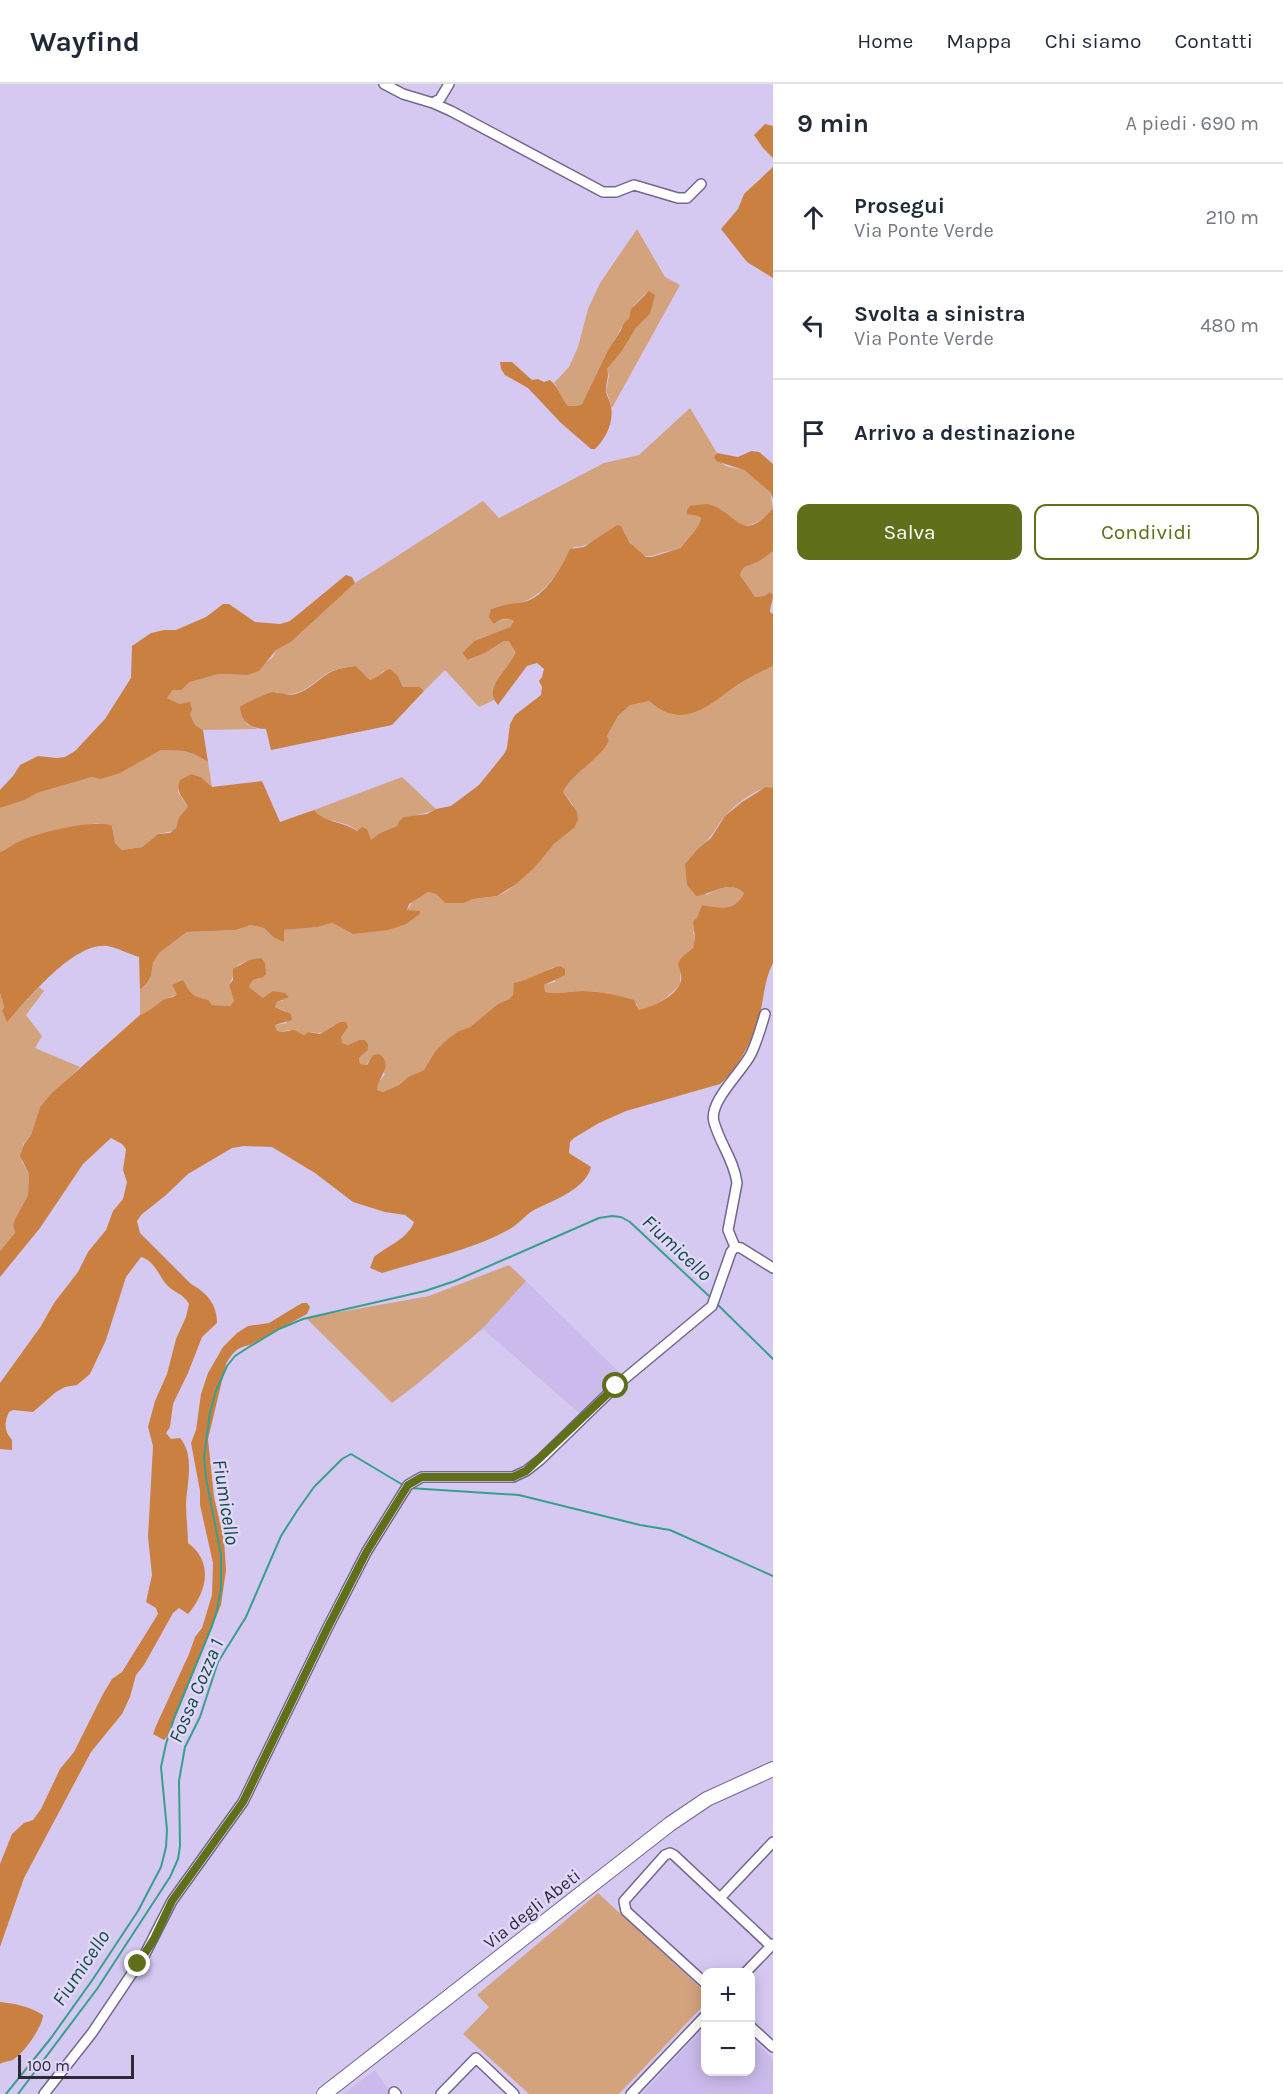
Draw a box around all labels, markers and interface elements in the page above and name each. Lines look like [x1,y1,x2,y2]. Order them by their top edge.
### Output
text: Wayfind [30,25,140,58]
text: Home [857,29,913,53]
text: Mappa [946,29,1012,53]
text: Chi siamo [1045,29,1141,53]
text: Contatti [1174,29,1253,53]
text: 9 min [797,108,869,139]
text: A piedi · 690 m [1126,112,1259,135]
text: Prosegui [854,193,945,219]
icon: ahead [797,201,830,234]
text: 210 m [1205,206,1259,229]
text: Via Ponte Verde [854,219,994,242]
text: Svolta a sinistra [854,301,1026,327]
icon: left [797,309,830,342]
text: 480 m [1200,314,1259,337]
text: Via Ponte Verde [854,327,994,350]
icon: arrive [797,417,830,450]
text: Arrivo a destinazione [854,420,1075,446]
button: Salva [797,504,1022,560]
button: Condividi [1034,504,1259,560]
water label: Fiumicello [638,1210,717,1286]
route start [602,1372,628,1398]
water label: Fiumicello [208,1458,244,1547]
water label: Fossa Cozza 1 [164,1636,228,1746]
street label: Via degli Abeti [479,1864,585,1954]
water label: Fiumicello [47,1926,115,2010]
route end [124,1950,150,1976]
map controls [701,1968,755,2076]
button: + [701,1968,755,2022]
button: − [701,2022,755,2076]
scale bar [18,2052,134,2080]
text: 100 m [27,2056,70,2075]

